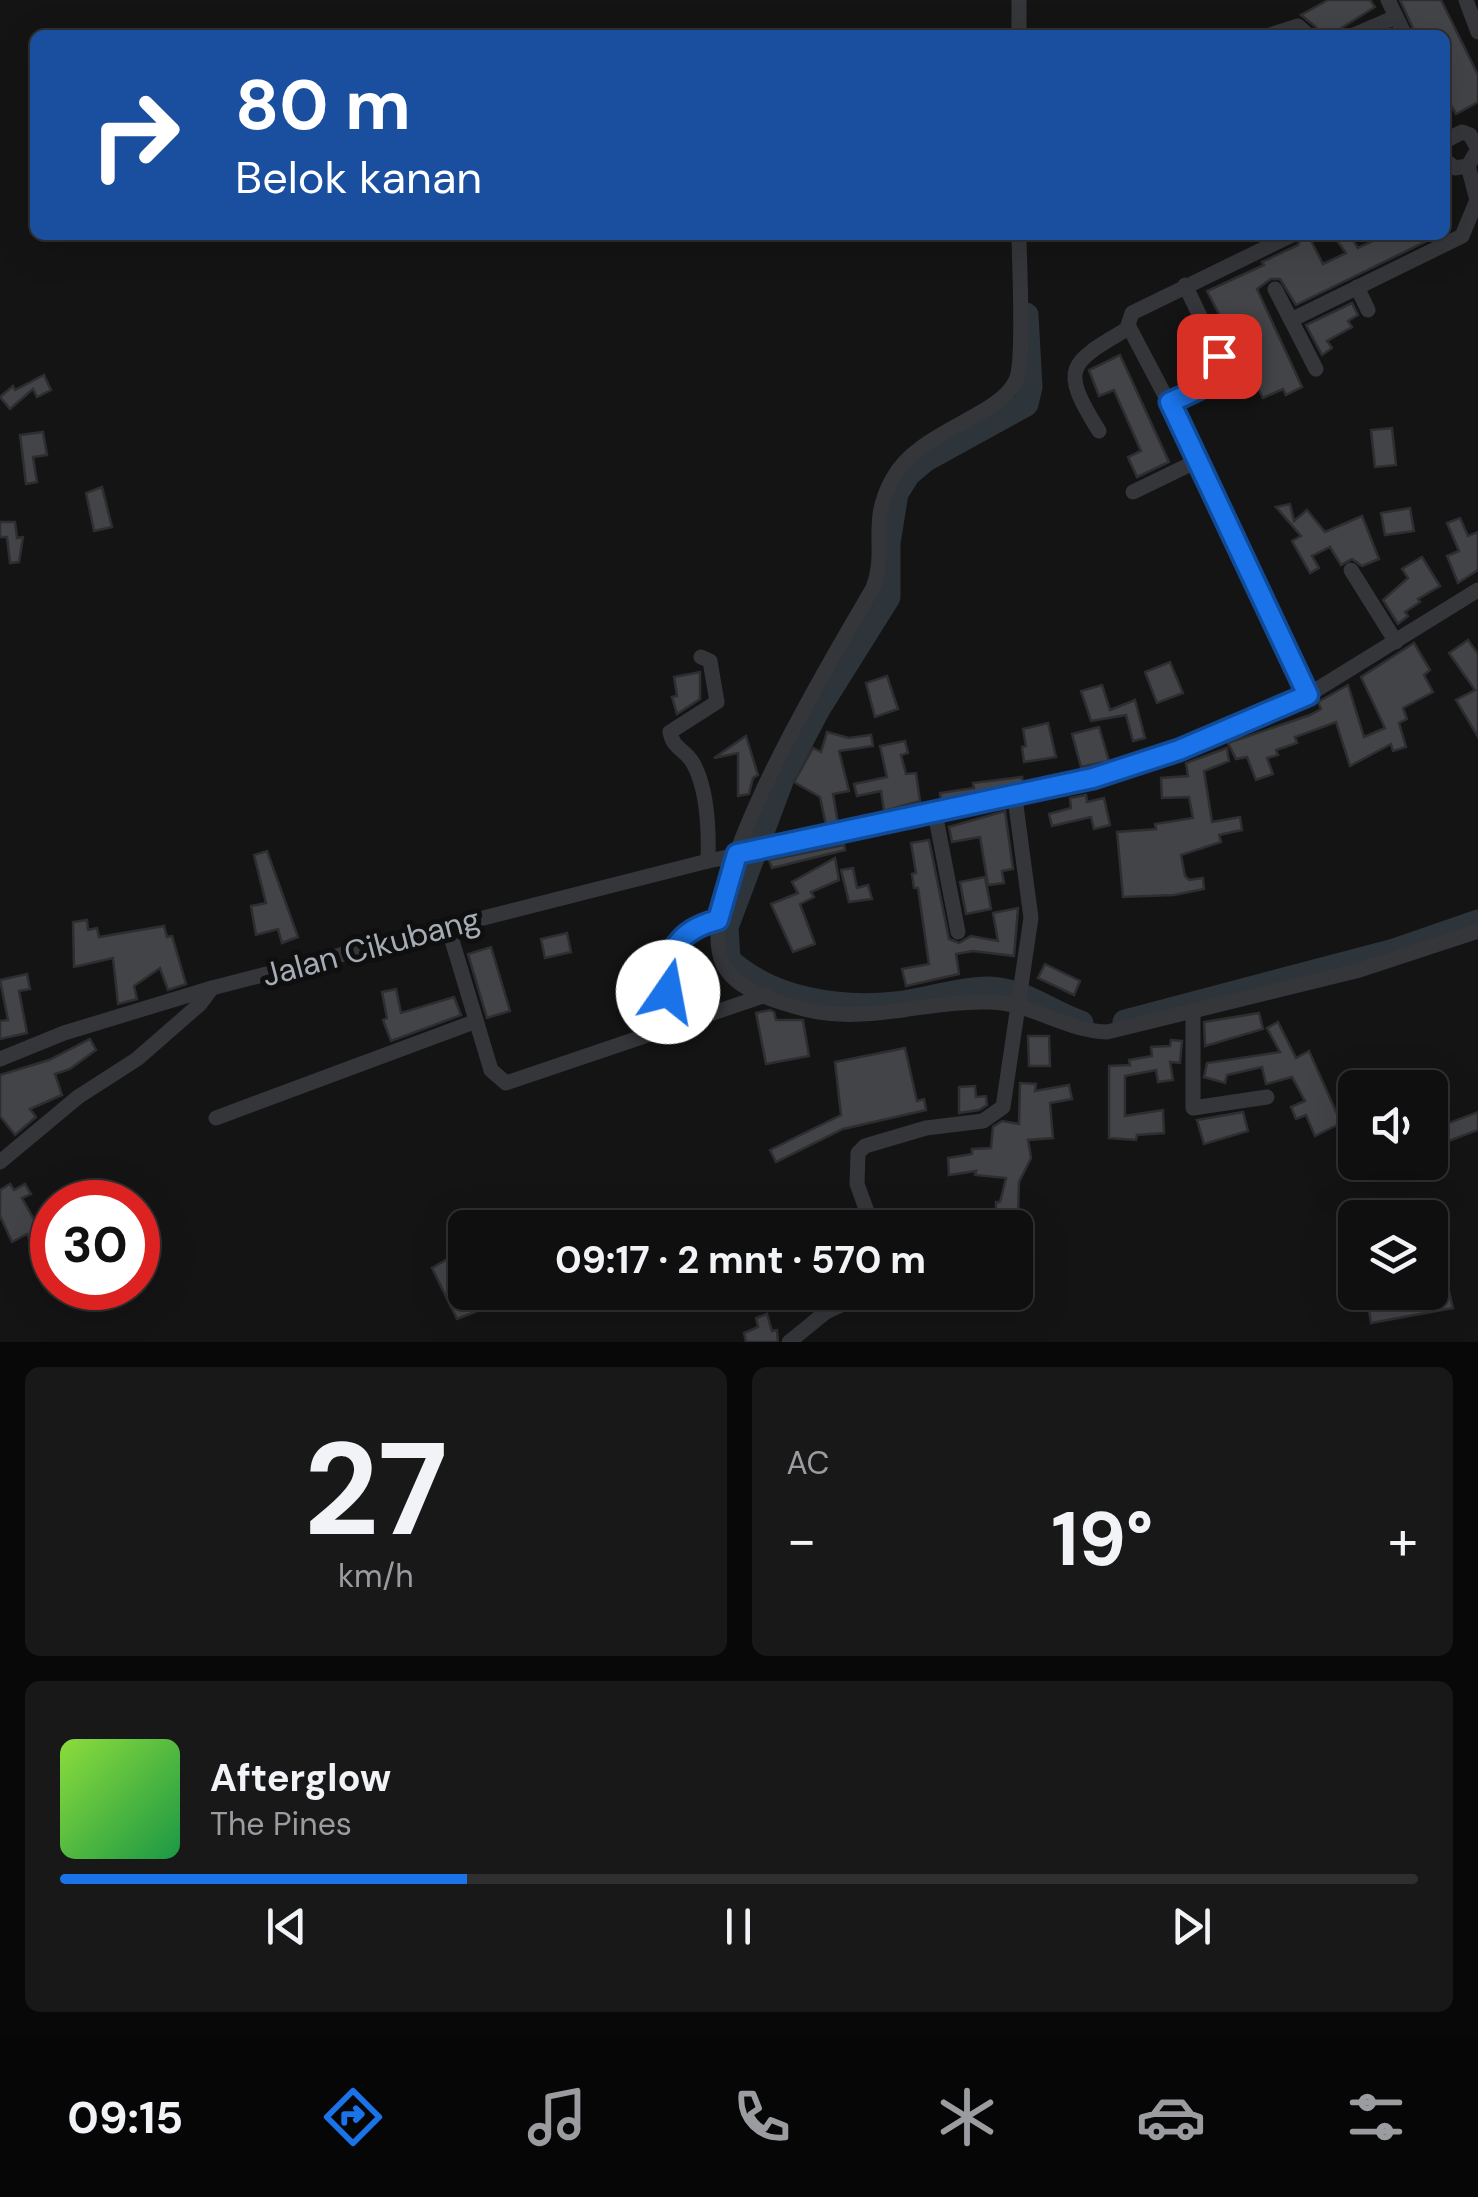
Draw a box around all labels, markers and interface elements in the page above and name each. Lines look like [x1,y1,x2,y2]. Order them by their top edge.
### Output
text: 80 m [235,60,411,151]
icon: right [70,70,200,200]
text: Belok kanan [235,148,482,207]
pin [1177,314,1262,399]
icon: arrive [1192,329,1247,384]
street label: Jalan Cikubang [258,898,484,996]
position arrow [616,940,720,1044]
map controls [1338,1070,1448,1310]
button: sound [1338,1070,1448,1180]
speed limit sign: 30 [30,1180,160,1310]
button: layers [1338,1200,1448,1310]
text: 09:17 · 2 mnt · 570 m [555,1235,926,1285]
text: 27 [304,1405,448,1574]
text: AC [787,1442,829,1484]
text: 19° [1051,1491,1153,1588]
text: − [787,1504,817,1576]
text: + [1388,1504,1418,1576]
text: km/h [338,1555,414,1597]
text: Afterglow [210,1753,391,1803]
text: The Pines [210,1803,352,1845]
icon: previous [259,1899,314,1954]
icon: pause [711,1899,766,1954]
icon: next [1164,1899,1219,1954]
icon: directions [318,2082,388,2152]
icon: music [522,2082,592,2152]
icon: phone [727,2082,797,2152]
icon: climate [932,2082,1002,2152]
icon: car [1136,2082,1206,2152]
icon: filters [1341,2082,1411,2152]
text: 09:15 [67,2088,183,2147]

